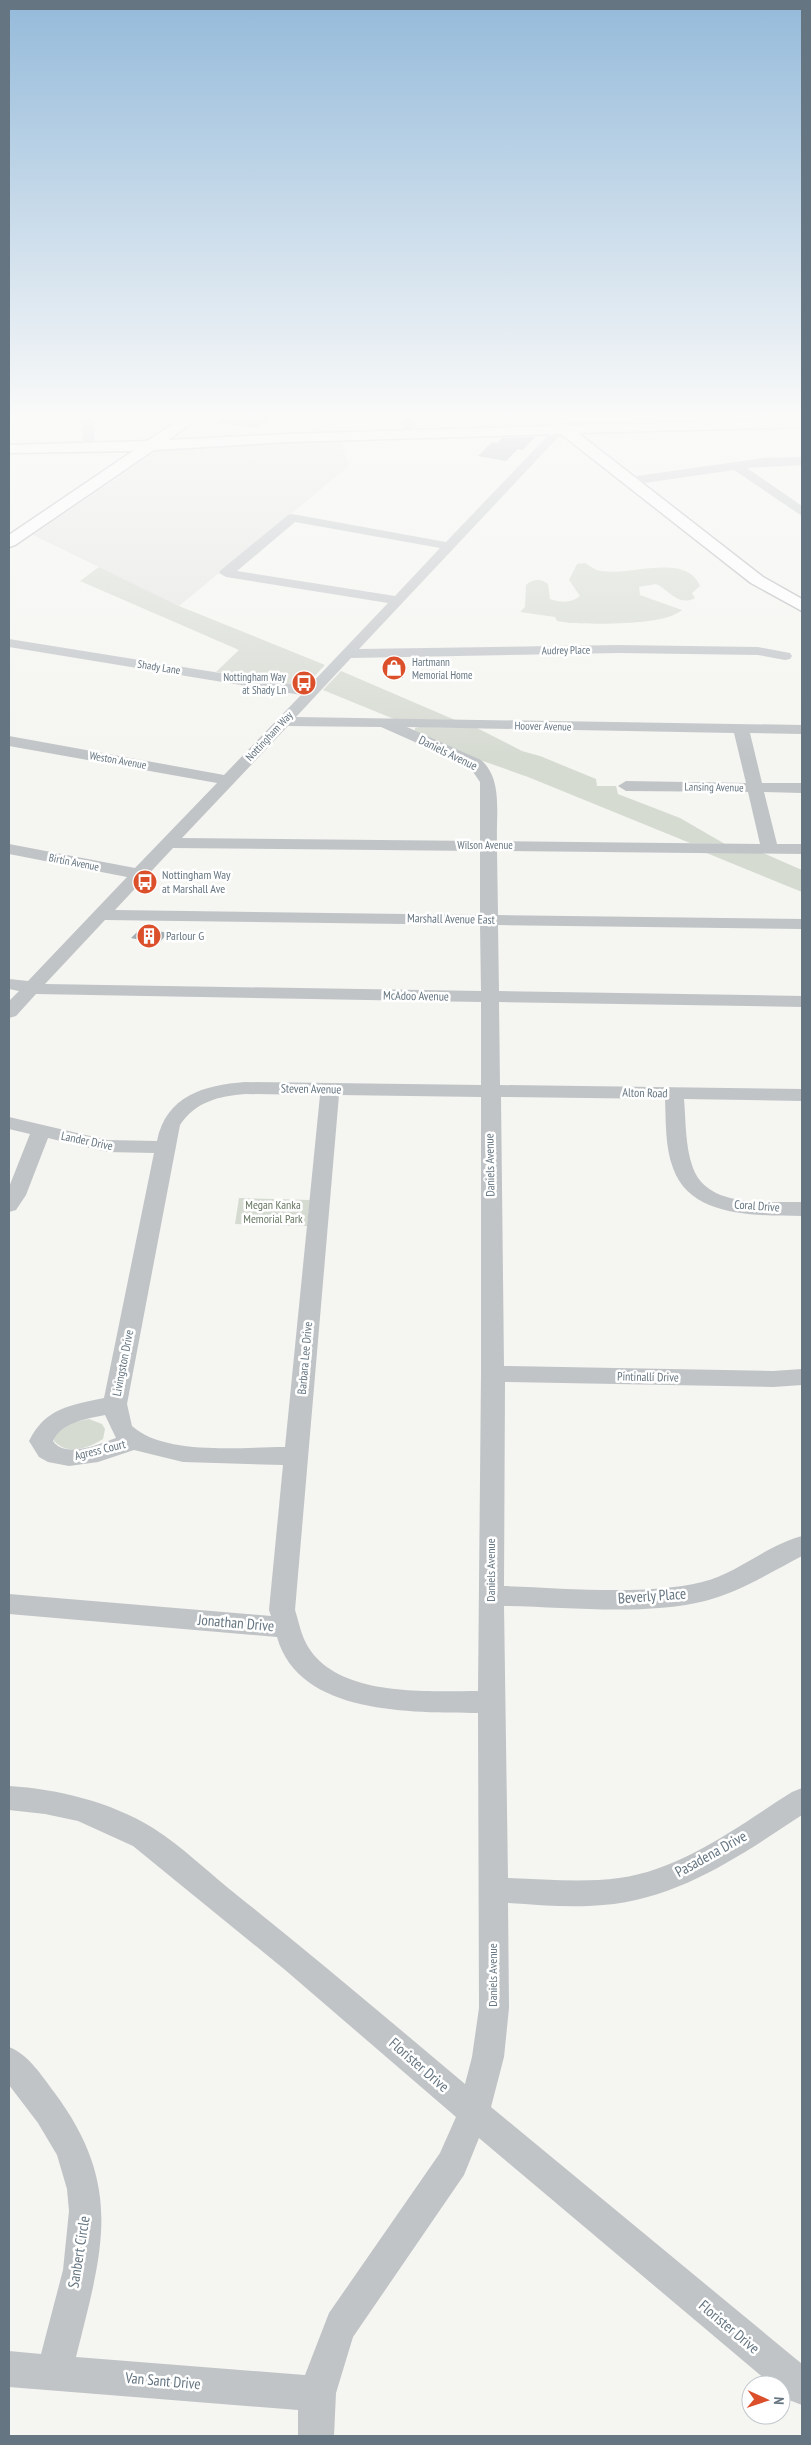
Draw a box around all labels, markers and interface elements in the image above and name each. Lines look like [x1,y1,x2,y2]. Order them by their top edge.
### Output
street label: Audrey Place [542,643,591,657]
shop icon: Hartmann Memorial Home [381,655,407,681]
place label: Hartmann Memorial Home [412,655,473,682]
street label: Shady Lane [137,657,182,677]
place label: Nottingham Way at Shady Ln [223,670,287,697]
bus stop icon: Nottingham Way at Shady Ln [291,670,317,696]
street label: Nottingham Way [242,708,296,764]
street label: Hoover Avenue [514,719,572,734]
street label: Daniels Avenue [416,732,480,773]
street label: Weston Avenue [88,748,148,772]
street label: Lansing Avenue [684,779,744,795]
street label: Wilson Avenue [457,838,513,852]
street label: Birtin Avenue [48,850,101,874]
place label: Nottingham Way at Marshall Ave [162,867,231,896]
bus stop icon: Nottingham Way at Marshall Ave [132,869,158,895]
street label: Marshall Avenue East [407,910,496,927]
building icon: Parlour G [136,923,162,949]
place label: Parlour G [166,928,204,943]
street label: McAdoo Avenue [383,987,449,1004]
street label: Steven Avenue [281,1080,341,1097]
street label: Alton Road [622,1085,668,1100]
street label: Lander Drive [60,1128,114,1153]
street label: Daniels Avenue [481,1133,498,1197]
street label: Coral Drive [734,1196,780,1215]
park label: Megan Kanka Memorial Park [243,1197,303,1226]
street label: Barbara Lee Drive [294,1321,315,1395]
street label: Livingston Drive [109,1328,136,1397]
street label: Pintinalli Drive [617,1368,679,1385]
street label: Agress Court [73,1436,128,1463]
street label: Daniels Avenue [483,1538,498,1602]
street label: Beverly Place [617,1584,687,1607]
street label: Jonathan Drive [196,1610,275,1635]
street label: Pasadena Drive [672,1826,750,1881]
street label: Daniels Avenue [485,1943,500,2007]
street label: Florister Drive [385,2033,453,2096]
street label: Sanbert Circle [63,2215,94,2289]
street label: Florister Drive [695,2296,764,2357]
street label: Van Sant Drive [124,2368,202,2393]
north arrow [741,2375,791,2425]
text: N [770,2396,788,2405]

